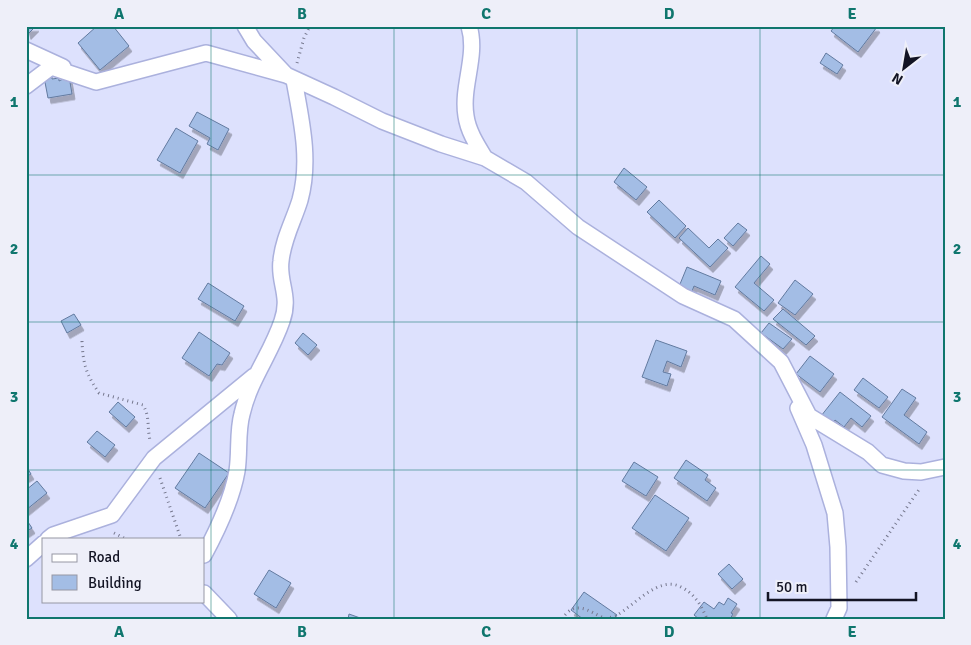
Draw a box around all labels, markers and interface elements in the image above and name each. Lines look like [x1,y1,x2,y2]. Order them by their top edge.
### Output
text: A [114,4,125,24]
text: B [297,4,307,24]
text: C [481,4,491,24]
text: D [664,4,675,24]
text: E [847,4,857,24]
north arrow [878,42,928,92]
text: N [889,69,906,89]
text: 1 [10,92,19,112]
text: 1 [953,92,962,112]
text: 2 [10,239,18,259]
text: 2 [953,239,961,259]
text: 3 [10,387,18,407]
text: 3 [953,387,961,407]
text: 4 [10,534,19,554]
text: 4 [953,534,962,554]
legend [42,538,205,602]
text: Road [88,548,120,566]
scale bar [768,570,916,602]
text: Building [88,574,142,592]
text: 50 m [776,578,807,596]
text: A [114,622,125,642]
text: B [297,622,307,642]
text: C [481,622,491,642]
text: D [664,622,675,642]
text: E [847,622,857,642]

